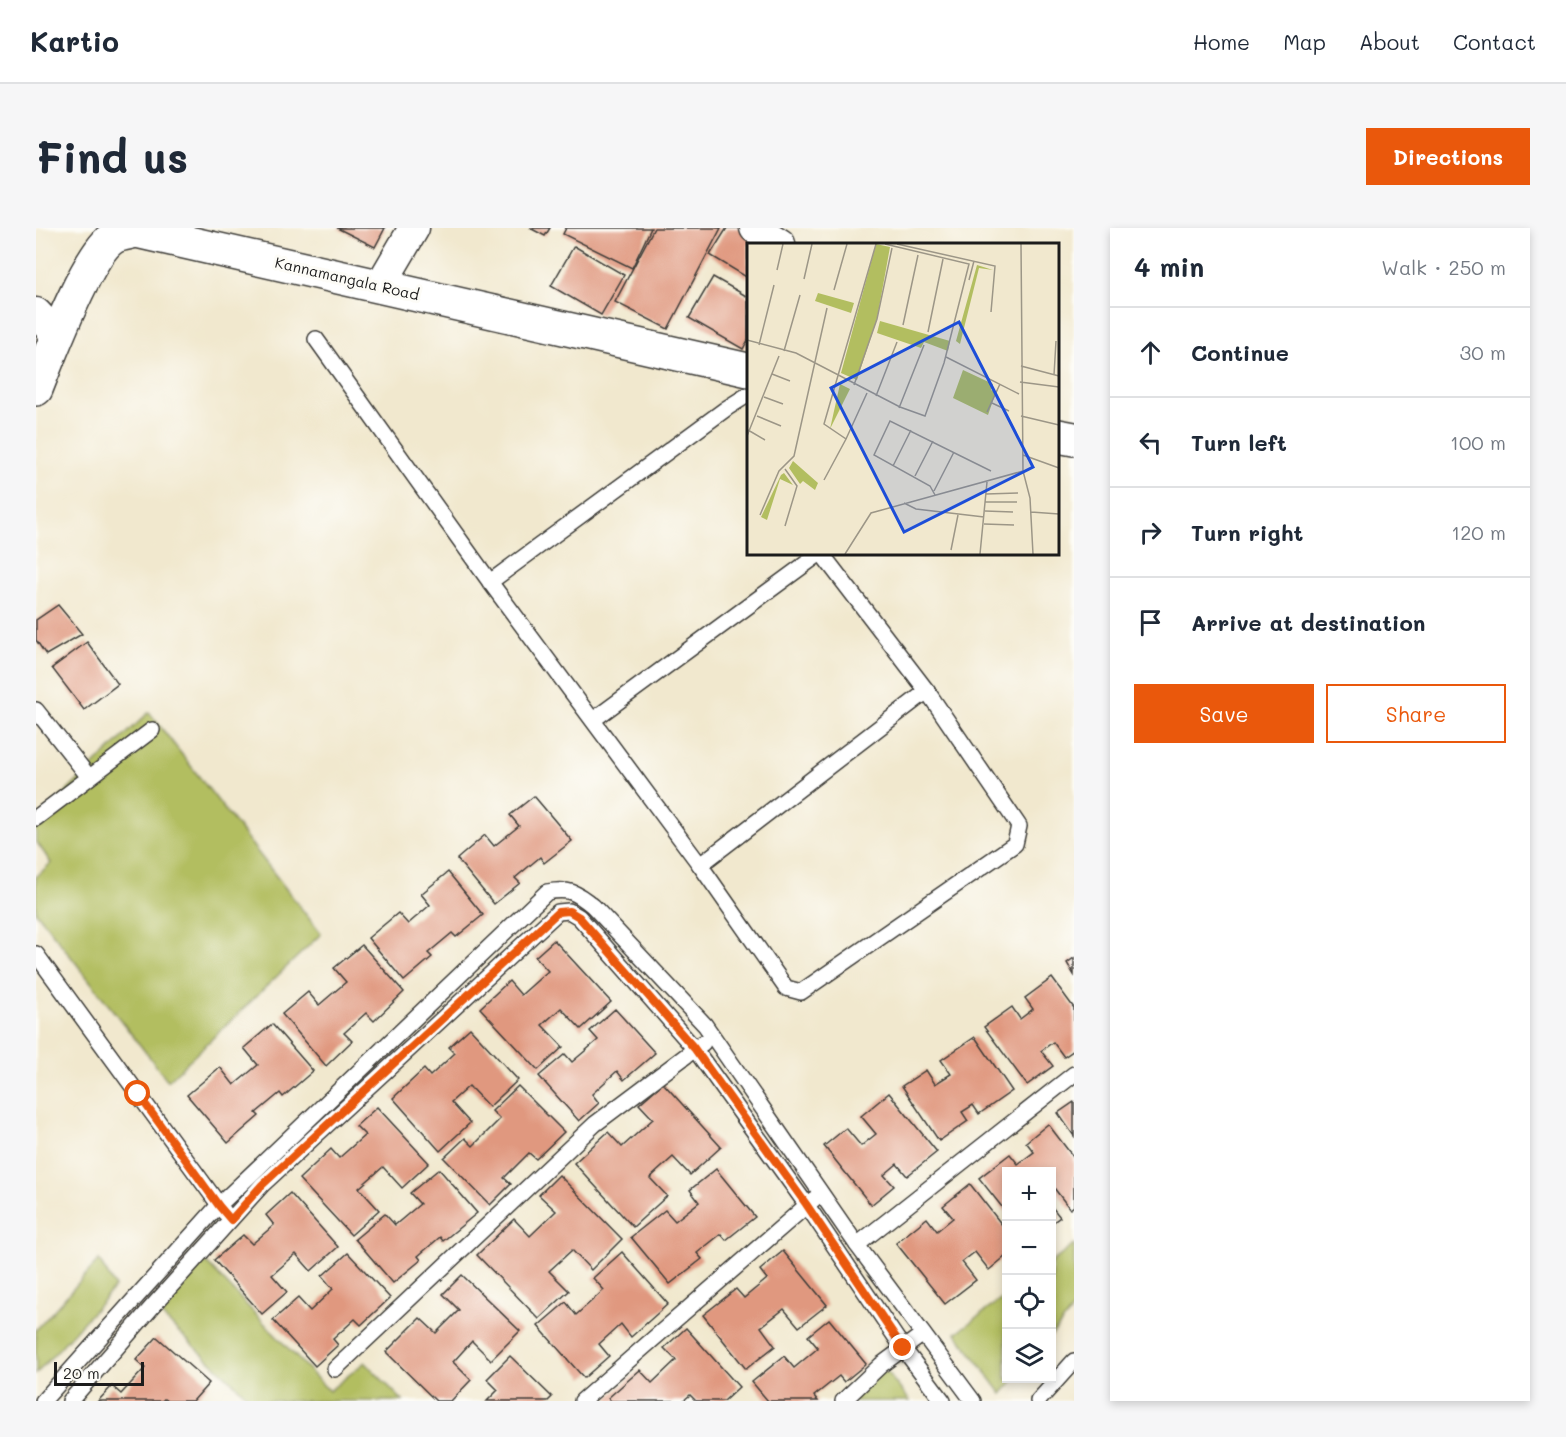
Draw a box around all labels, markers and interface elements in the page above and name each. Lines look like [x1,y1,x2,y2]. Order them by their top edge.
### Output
text: Kartio [30,23,119,59]
text: Home [1193,28,1250,55]
text: Map [1283,28,1326,55]
text: About [1359,28,1420,55]
text: Contact [1453,28,1536,55]
button: Directions [1366,128,1530,185]
text: Find us [36,129,188,184]
inset map [747,243,1059,555]
text: 4 min [1134,250,1204,284]
street label: Kannamangala Road [273,252,421,304]
text: Walk · 250 m [1381,254,1506,280]
icon: ahead [1134,336,1167,369]
text: Continue [1191,338,1289,367]
text: 30 m [1460,339,1506,365]
icon: left [1134,426,1167,459]
text: Turn left [1191,428,1287,457]
text: 100 m [1450,429,1506,455]
icon: right [1134,516,1167,549]
text: Turn right [1191,518,1303,547]
text: 120 m [1451,519,1506,545]
icon: arrive [1134,606,1167,639]
text: Arrive at destination [1191,608,1426,637]
button: Save [1134,684,1314,743]
button: Share [1326,684,1506,743]
route start [124,1080,150,1106]
map controls [1002,1167,1056,1383]
button: + [1002,1167,1056,1221]
button: − [1002,1221,1056,1275]
button: locate [1002,1275,1056,1329]
button: layers [1002,1329,1056,1383]
route end [889,1334,915,1360]
scale bar [54,1359,144,1386]
text: 20 m [63,1362,100,1383]

